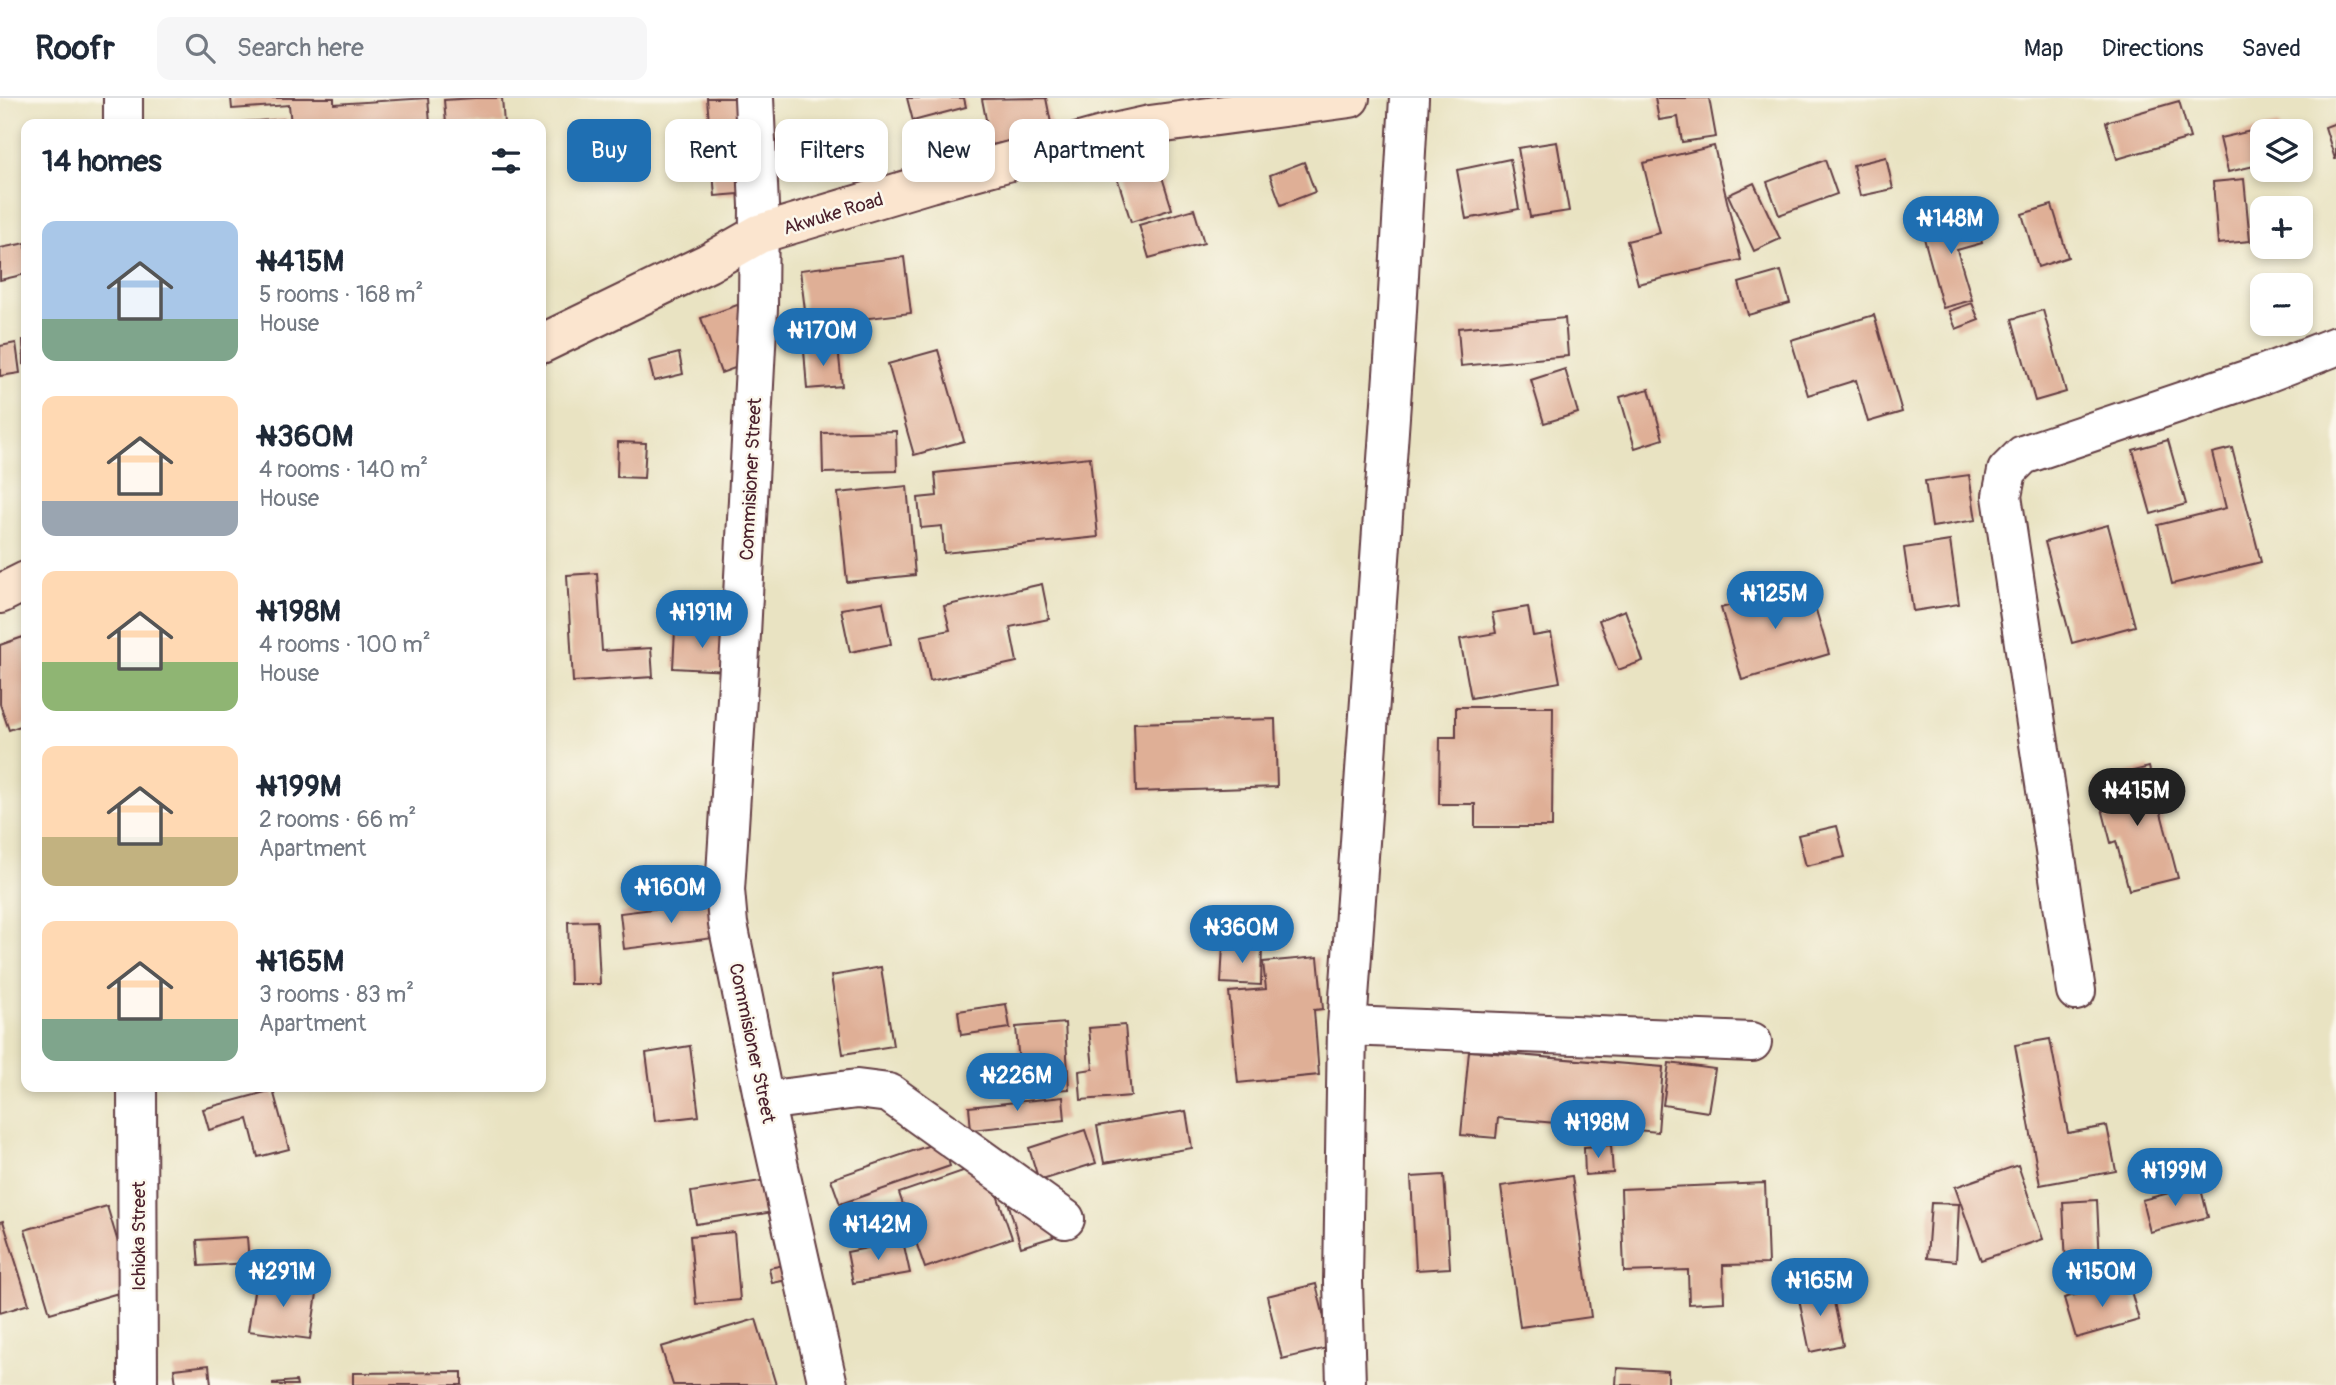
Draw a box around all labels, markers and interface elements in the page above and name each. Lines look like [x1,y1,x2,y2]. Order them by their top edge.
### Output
search box [157,17,647,80]
text: Roofr [35,28,115,69]
icon: search [181,29,219,67]
text: Search here [237,32,364,64]
text: Map [2024,34,2064,63]
text: Directions [2102,34,2203,63]
text: Saved [2241,34,2301,63]
chip: Buy [567,119,651,182]
chip: Rent [665,119,761,182]
chip: Filters [775,119,888,182]
chip: New [902,119,995,182]
chip: Apartment [1009,119,1169,182]
map controls [2250,119,2313,336]
button: layers [2250,119,2313,182]
icon: filters [487,142,525,180]
text: 14 homes [42,143,162,180]
street label: Akwuke Road [780,187,886,241]
button: + [2250,196,2313,259]
pin: ₦148M [1902,197,2000,256]
text: ₦148M [1919,204,1983,233]
text: ₦415M [259,243,344,280]
icon: home [98,249,182,333]
button: − [2250,273,2313,336]
text: 5 rooms · 168 m² [259,280,423,309]
pin: ₦170M [774,308,872,368]
text: House [259,309,319,338]
text: ₦170M [789,316,857,345]
street label: Commisioner Street [735,397,767,561]
text: ₦360M [259,418,353,455]
icon: home [98,424,182,508]
text: 4 rooms · 140 m² [259,455,428,484]
text: House [259,484,319,513]
pin: ₦125M [1726,572,1824,631]
text: ₦125M [1743,579,1807,608]
pin: ₦191M [653,590,751,650]
text: ₦198M [259,593,341,630]
text: ₦191M [672,598,732,627]
icon: home [98,599,182,683]
text: 4 rooms · 100 m² [259,630,431,659]
text: House [259,659,319,688]
text: ₦199M [259,768,341,805]
pin: ₦415M [2088,768,2186,828]
icon: home [98,774,182,858]
text: ₦415M [2104,776,2170,805]
text: 2 rooms · 66 m² [259,805,416,834]
text: Apartment [259,834,366,863]
pin: ₦160M [622,866,720,925]
text: ₦160M [637,873,705,902]
pin: ₦360M [1193,906,1291,965]
text: ₦360M [1206,913,1278,942]
text: ₦165M [259,943,344,980]
icon: home [98,949,182,1033]
street label: Commisioner Street [723,961,781,1126]
text: 3 rooms · 83 m² [259,980,414,1009]
text: Apartment [259,1009,366,1038]
pin: ₦226M [968,1054,1066,1113]
text: ₦226M [982,1061,1052,1090]
pin: ₦198M [1549,1100,1647,1160]
text: ₦198M [1567,1108,1629,1137]
pin: ₦199M [2126,1148,2224,1208]
text: ₦199M [2143,1156,2207,1185]
street label: Ichioka Street [127,1181,151,1291]
pin: ₦142M [829,1202,927,1262]
text: ₦142M [845,1210,911,1239]
pin: ₦291M [234,1250,332,1309]
pin: ₦150M [2053,1250,2151,1309]
text: ₦291M [251,1257,315,1286]
text: ₦150M [2068,1257,2136,1286]
pin: ₦165M [1771,1258,1869,1318]
text: ₦165M [1787,1266,1853,1295]

